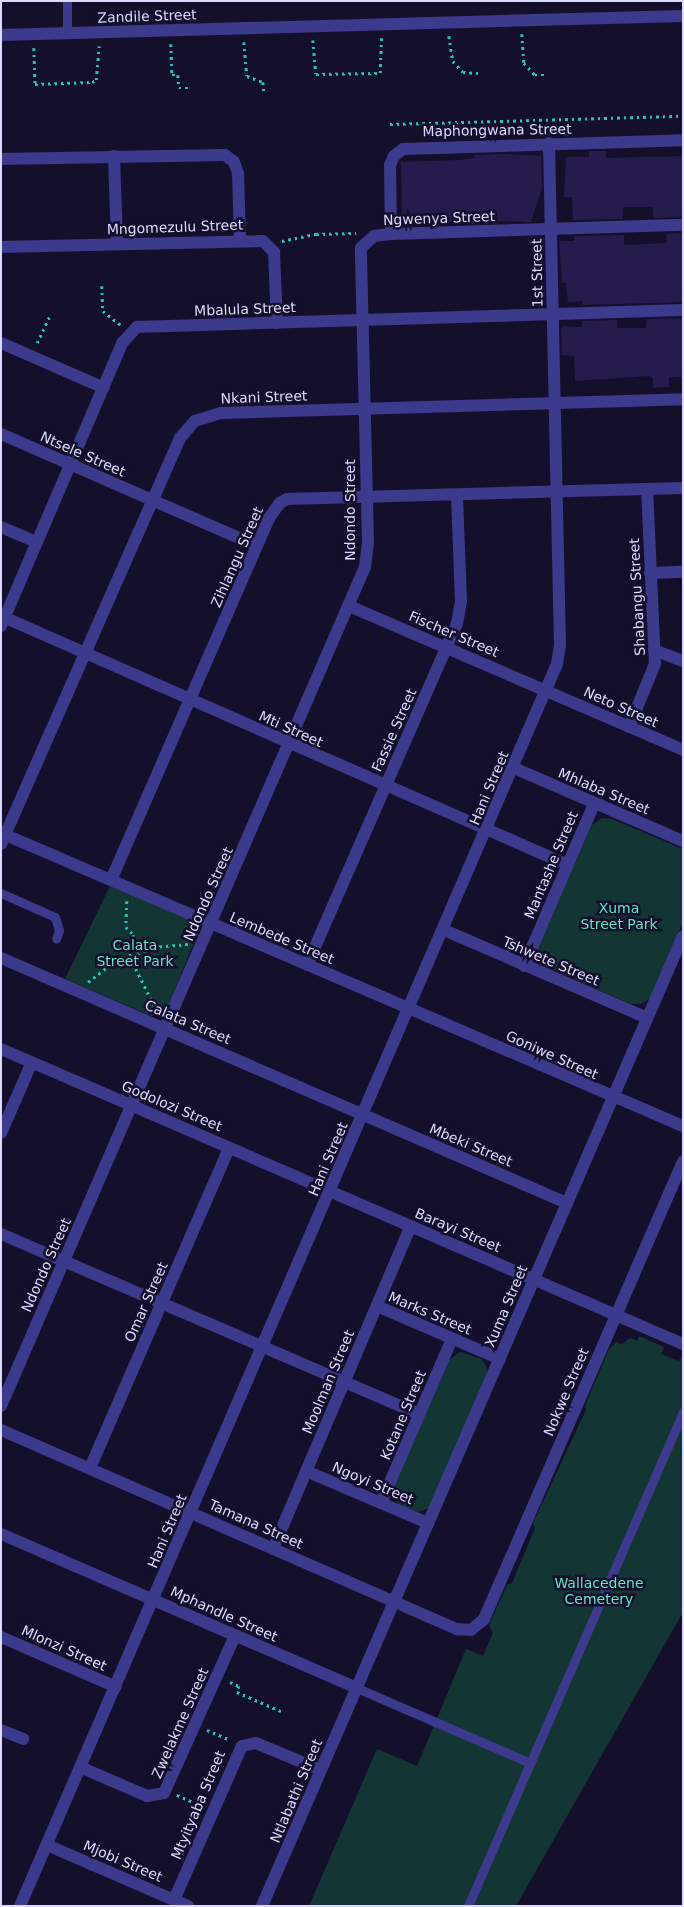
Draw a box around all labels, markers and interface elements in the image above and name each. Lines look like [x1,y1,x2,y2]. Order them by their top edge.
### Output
street label: Zandile Street [97,6,197,26]
street label: Maphongwana Street [422,120,572,140]
street label: Ngwenya Street [383,208,495,228]
street label: Mngomezulu Street [106,216,244,238]
street label: 1st Street [528,239,546,307]
street label: Mbalula Street [194,299,296,319]
street label: Nkani Street [220,387,308,407]
street label: Ntsele Street [38,428,128,480]
street label: Ndondo Street [342,459,358,561]
street label: Zihlangu Street [207,504,267,610]
street label: Shabangu Street [626,538,648,656]
street label: Fischer Street [406,607,502,661]
street label: Neto Street [581,683,661,731]
street label: Fassie Street [368,686,420,774]
street label: Mti Street [256,707,326,751]
street label: Hani Street [466,748,512,828]
street label: Mhlaba Street [556,764,652,818]
street label: Mantashe Street [521,809,581,921]
street label: Ndondo Street [180,844,236,944]
park label: Xuma Street Park [580,900,658,932]
street label: Lembede Street [227,908,337,968]
street label: Tshwete Street [500,933,602,989]
park label: Calata Street Park [96,937,174,970]
street label: Calata Street [142,996,234,1048]
street label: Goniwe Street [503,1027,601,1083]
street label: Godolozi Street [119,1077,225,1135]
street label: Hani Street [305,1119,351,1199]
street label: Mbeki Street [427,1120,515,1170]
street label: Barayi Street [413,1204,503,1256]
street label: Ndondo Street [18,1215,74,1315]
street label: Omar Street [121,1259,171,1345]
street label: Xuma Street [481,1262,531,1350]
street label: Marks Street [386,1288,474,1338]
street label: Moolman Street [299,1328,357,1436]
street label: Nokwe Street [540,1345,592,1439]
street label: Kotane Street [377,1368,429,1462]
street label: Ngoyi Street [330,1458,416,1508]
street label: Hani Street [144,1491,190,1571]
street label: Tamana Street [206,1496,306,1552]
park label: Wallacedene Cemetery [554,1575,644,1608]
street label: Mphandle Street [168,1583,280,1645]
street label: Mlonzi Street [19,1622,109,1674]
street label: Zwelakme Street [148,1665,212,1781]
street label: Ntlabathi Street [267,1737,325,1845]
street label: Mtyityaba Street [167,1748,229,1862]
street label: Mjobi Street [81,1837,165,1885]

